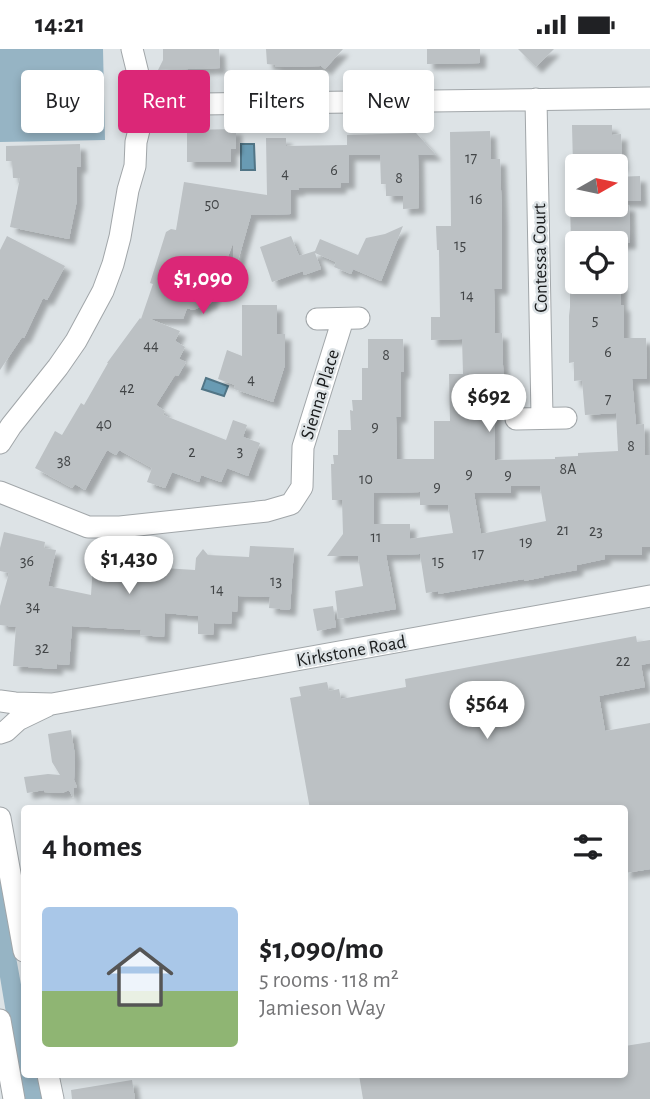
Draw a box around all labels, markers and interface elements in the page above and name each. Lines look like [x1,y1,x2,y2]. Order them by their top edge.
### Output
text: 14:21 [35,11,85,37]
chip: Buy [21,70,104,133]
chip: Rent [118,70,210,133]
chip: Filters [224,70,329,133]
chip: New [343,70,434,133]
house number: 17 [465,150,477,166]
north arrow [565,154,628,217]
map controls [565,154,628,294]
house number: 6 [330,162,338,178]
house number: 4 [281,165,289,181]
house number: 8 [395,170,403,186]
house number: 16 [469,191,483,207]
house number: 50 [204,196,220,212]
street label: Contessa Court [530,203,551,313]
button: locate [565,231,628,294]
house number: 15 [454,237,466,253]
pin: $1,090 [146,257,260,316]
text: $1,090 [174,267,232,290]
house number: 14 [460,287,474,303]
house number: 5 [592,312,598,328]
house number: 44 [143,337,159,353]
house number: 6 [604,344,612,360]
street label: Sienna Place [298,347,343,442]
house number: 8 [382,347,390,363]
house number: 4 [247,371,255,387]
pin: $692 [448,375,530,434]
house number: 42 [120,380,134,396]
text: $692 [467,385,511,408]
house number: 7 [605,391,612,407]
house number: 40 [96,416,112,432]
house number: 9 [371,419,379,435]
house number: 8 [627,438,635,454]
house number: 3 [237,443,243,459]
house number: 2 [188,444,196,460]
house number: 38 [57,453,71,469]
house number: 8A [560,461,576,477]
house number: 9 [465,466,473,482]
house number: 9 [504,467,512,483]
house number: 10 [359,471,373,487]
house number: 9 [433,479,441,495]
house number: 21 [557,522,569,538]
house number: 23 [589,523,603,539]
house number: 11 [370,529,382,545]
house number: 19 [519,534,533,550]
pin: $1,430 [72,537,186,596]
house number: 17 [472,546,484,562]
text: $1,430 [100,547,158,570]
house number: 36 [20,553,34,569]
house number: 15 [432,553,444,569]
house number: 13 [270,573,282,589]
house number: 14 [210,581,224,597]
house number: 34 [26,598,40,614]
street label: Kirkstone Road [295,632,408,670]
house number: 32 [35,640,49,656]
house number: 22 [616,653,630,669]
pin: $564 [446,681,528,741]
text: $564 [466,692,508,715]
icon: filters [569,828,607,866]
text: 4 homes [42,832,142,862]
text: $1,090/mo [259,934,383,964]
icon: home [98,935,182,1019]
text: 5 rooms · 118 m² [259,969,399,992]
text: Jamieson Way [259,997,385,1020]

